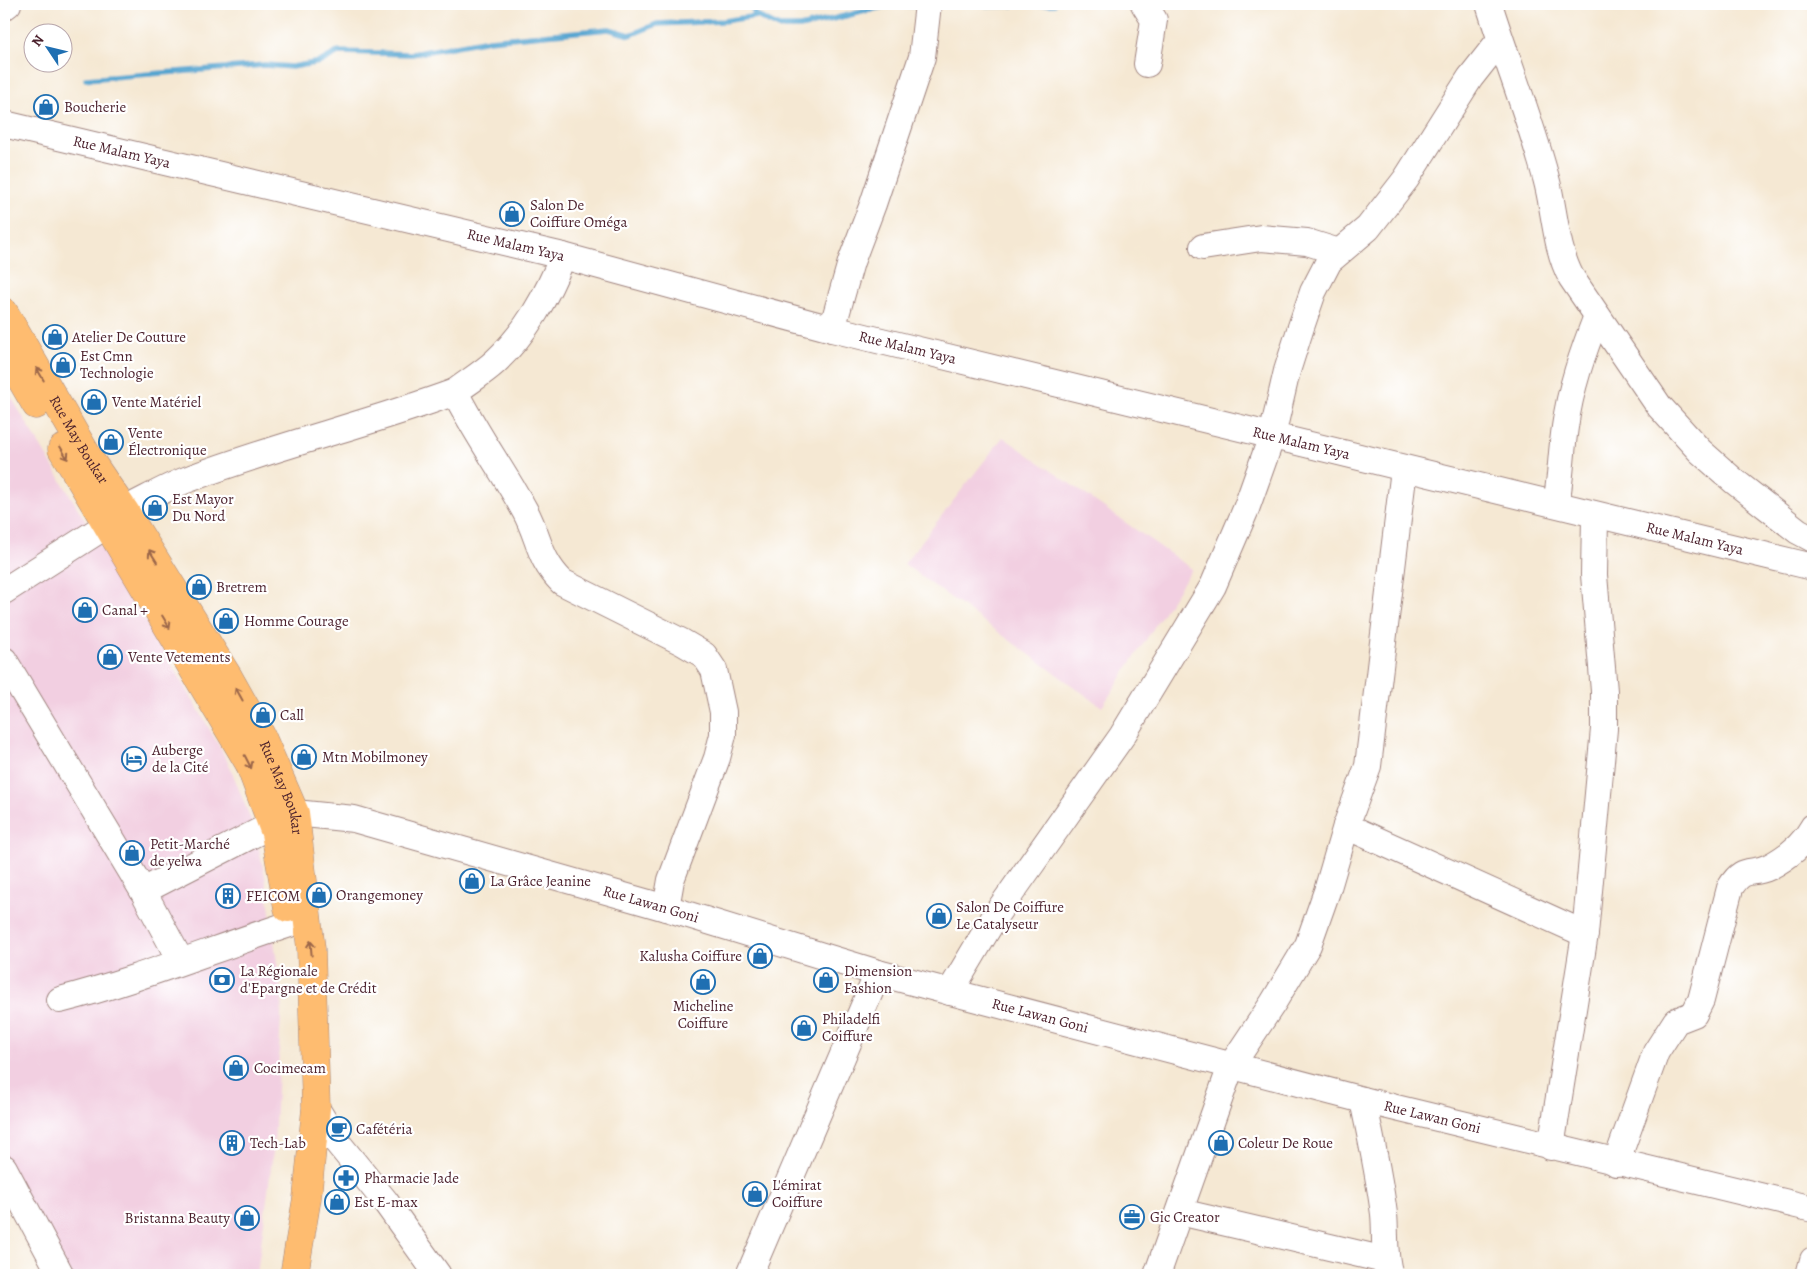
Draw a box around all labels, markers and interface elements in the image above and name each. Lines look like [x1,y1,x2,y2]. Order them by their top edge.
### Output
north arrow [22,22,72,72]
text: N [27,31,48,50]
shop icon: Boucherie [33,94,59,120]
place label: Boucherie [64,97,126,117]
street label: Rue Malam Yaya [71,131,173,173]
place label: Salon De Coiffure Oméga [530,195,627,232]
shop icon: Salon De Coiffure Oméga [499,201,525,227]
street label: Rue Malam Yaya [465,224,567,266]
shop icon: Atelier De Couture [42,324,68,350]
street label: Rue Malam Yaya [857,326,958,369]
place label: Atelier De Couture [71,327,186,347]
place label: Est Cmn Technologie [80,346,154,383]
shop icon: Est Cmn Technologie [50,352,76,378]
one-way arrow [34,367,44,381]
shop icon: Vente Matériel [81,389,107,415]
street label: Rue May Boukar [45,392,113,488]
place label: Vente Matériel [111,392,202,412]
street label: Rue Malam Yaya [1251,421,1352,464]
place label: Vente Électronique [127,423,207,460]
shop icon: Vente Électronique [98,429,124,455]
one-way arrow [60,445,70,459]
place label: Est Mayor Du Nord [172,489,234,526]
shop icon: Est Mayor Du Nord [142,495,168,521]
street label: Rue Malam Yaya [1644,517,1746,560]
one-way arrow [148,549,159,563]
shop icon: Bretrem [186,574,212,600]
place label: Bretrem [216,577,267,597]
shop icon: Canal + [72,597,98,623]
place label: Canal + [102,600,148,620]
shop icon: Homme Courage [213,608,239,634]
place label: Homme Courage [244,611,349,631]
one-way arrow [161,615,171,629]
shop icon: Vente Vetements [97,644,123,670]
place label: Vente Vetements [127,647,230,667]
one-way arrow [233,688,243,702]
shop icon: Call [250,702,276,728]
place label: Call [280,705,304,725]
street label: Rue May Boukar [255,737,307,836]
place label: Auberge de la Cité [151,740,209,777]
shop icon: Mtn Mobilmoney [291,744,317,770]
hotel icon: Auberge de la Cité [121,746,147,772]
place label: Mtn Mobilmoney [322,747,428,767]
one-way arrow [244,754,253,769]
place label: Petit-Marché de yelwa [150,834,230,871]
shop icon: Petit-Marché de yelwa [119,840,145,866]
shop icon: La Grâce Jeanine [459,868,485,894]
place label: La Grâce Jeanine [490,871,591,891]
street label: Rue Lawan Goni [601,881,701,928]
shop icon: Orangemoney [306,882,332,908]
building icon: FEICOM [215,883,241,909]
place label: Orangemoney [336,885,423,905]
place label: FEICOM [246,886,300,906]
place label: Salon De Coiffure Le Catalyseur [956,897,1064,934]
shop icon: Salon De Coiffure Le Catalyseur [926,903,952,929]
one-way arrow [306,940,315,956]
shop icon: Kalusha Coiffure [747,943,773,969]
place label: Kalusha Coiffure [639,946,742,966]
place label: La Régionale d'Epargne et de Crédit [240,961,377,998]
place label: Dimension Fashion [844,961,912,998]
bank icon: La Régionale d'Epargne et de Crédit [209,967,235,993]
shop icon: Dimension Fashion [813,967,839,993]
shop icon: Micheline Coiffure [690,969,716,995]
street label: Rue Lawan Goni [990,993,1091,1038]
place label: Micheline Coiffure [673,996,734,1033]
place label: Philadelfi Coiffure [822,1009,881,1046]
shop icon: Philadelfi Coiffure [791,1015,817,1041]
shop icon: Cocimecam [223,1055,249,1081]
place label: Cocimecam [254,1058,327,1078]
street label: Rue Lawan Goni [1382,1095,1483,1138]
cafe icon: Cafétéria [326,1116,352,1142]
place label: Cafétéria [356,1119,412,1139]
building icon: Tech-Lab [219,1130,245,1156]
shop icon: Coleur De Roue [1208,1130,1234,1156]
place label: Tech-Lab [250,1133,306,1153]
place label: Coleur De Roue [1238,1133,1333,1153]
pharmacy icon: Pharmacie Jade [333,1165,359,1191]
place label: Pharmacie Jade [364,1168,459,1188]
place label: L'émirat Coiffure [772,1175,823,1212]
shop icon: L'émirat Coiffure [742,1181,768,1207]
shop icon: Est E-max [324,1189,350,1215]
place label: Est E-max [354,1192,418,1212]
office icon: Gic Creator [1119,1204,1145,1230]
shop icon: Bristanna Beauty [234,1205,260,1231]
place label: Gic Creator [1150,1207,1220,1227]
place label: Bristanna Beauty [125,1208,230,1228]

